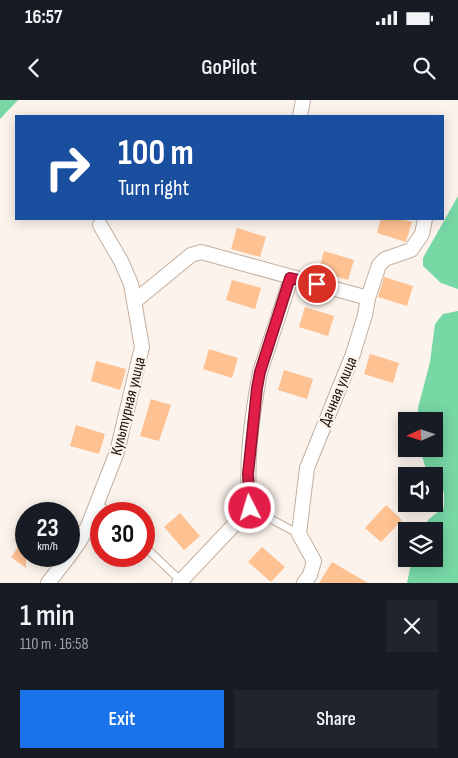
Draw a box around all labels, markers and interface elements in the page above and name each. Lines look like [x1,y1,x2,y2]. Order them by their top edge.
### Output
text: 16:57 [25,6,62,29]
icon: back [20,54,48,82]
text: GoPilot [201,54,257,81]
icon: search [410,54,438,82]
text: 100 m [118,132,194,175]
icon: right [35,135,100,200]
text: Turn right [118,175,189,202]
pin [296,263,338,305]
icon: arrive [303,270,331,298]
street label: Дачная улица [315,354,361,429]
street label: Культурная улица [107,355,150,458]
north arrow [398,412,442,458]
map controls [398,412,443,567]
button: sound [398,467,443,512]
position arrow [223,481,275,533]
speed limit sign: 30 [90,502,155,567]
text: 23 [36,513,59,544]
button: layers [398,522,443,567]
text: km/h [37,539,58,554]
text: 1 min [20,598,75,634]
button: close [386,600,438,652]
text: 110 m · 16:58 [20,635,89,654]
button: Exit [20,690,224,748]
button: Share [234,690,438,748]

